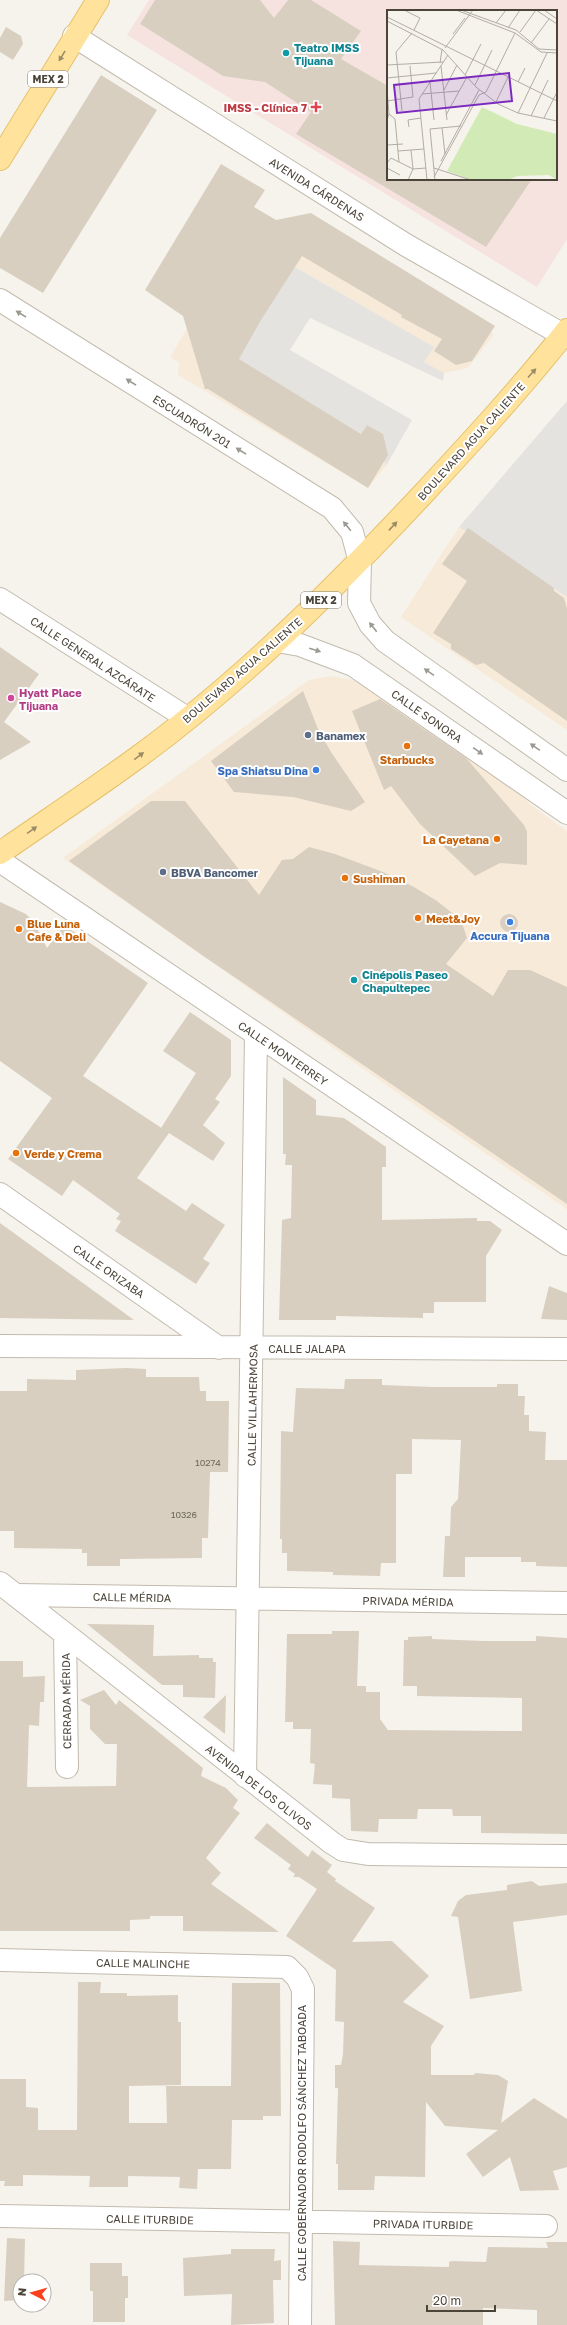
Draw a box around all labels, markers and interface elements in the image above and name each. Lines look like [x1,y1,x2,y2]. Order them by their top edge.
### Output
inset map [387,10,557,180]
place label: Teatro IMSS Tijuana [294,41,359,67]
marker: Teatro IMSS Tijuana [281,48,291,58]
one-way arrow [58,50,65,62]
road number: MEX 2 [28,71,68,87]
place label: IMSS - Clínica 7 [223,101,307,114]
marker: IMSS - Clínica 7 [310,101,322,113]
street label: AVENIDA CÁRDENAS [267,155,367,223]
one-way arrow [15,310,27,317]
one-way arrow [527,368,537,378]
one-way arrow [125,379,137,386]
street label: BOULEVARD AGUA CALIENTE [415,379,528,503]
street label: ESCUADRÓN 201 [151,392,233,450]
one-way arrow [236,448,247,455]
one-way arrow [342,521,351,531]
one-way arrow [389,521,398,531]
road number: MEX 2 [301,592,341,608]
street label: CALLE GENERAL AZCÁRATE [28,614,158,704]
street label: BOULEVARD AGUA CALIENTE [180,614,305,725]
one-way arrow [369,622,378,633]
one-way arrow [309,647,321,653]
one-way arrow [424,668,434,676]
place label: Hyatt Place Tijuana [19,686,82,712]
street label: CALLE SONORA [389,687,465,746]
marker: Hyatt Place Tijuana [6,693,16,703]
place label: Banamex [316,729,366,742]
marker: Banamex [303,730,313,740]
marker: Starbucks [402,741,412,751]
one-way arrow [530,744,540,752]
one-way arrow [473,747,484,755]
one-way arrow [133,752,144,760]
place label: Starbucks [380,753,434,766]
place label: Spa Shiatsu Dina [218,764,308,777]
marker: Spa Shiatsu Dina [311,765,321,775]
one-way arrow [27,826,37,834]
place label: La Cayetana [423,833,489,846]
marker: La Cayetana [492,834,502,844]
place label: BBVA Bancomer [171,866,259,879]
marker: BBVA Bancomer [158,867,168,877]
place label: Sushiman [353,872,406,885]
marker: Sushiman [340,873,350,883]
place label: Meet&Joy [426,912,481,925]
marker: Meet&Joy [413,913,423,923]
place label: Blue Luna Cafe & Deli [27,917,86,943]
marker: Accura Tijuana [505,917,515,927]
marker: Blue Luna Cafe & Deli [14,924,24,934]
place label: Accura Tijuana [470,929,550,942]
place label: Cinépolis Paseo Chapultepec [362,968,448,994]
marker: Cinépolis Paseo Chapultepec [349,975,359,985]
street label: CALLE MONTERREY [236,1018,330,1088]
place label: Verde y Crema [24,1147,102,1160]
marker: Verde y Crema [11,1148,21,1158]
street label: CALLE ORIZABA [71,1242,148,1301]
street label: CALLE JALAPA [268,1342,346,1355]
street label: CALLE VILLAHERMOSA [244,1343,260,1466]
house number: 10274 [195,1457,221,1468]
house number: 10326 [171,1509,197,1520]
street label: CALLE MÉRIDA [93,1590,172,1604]
street label: PRIVADA MÉRIDA [362,1594,454,1608]
street label: CERRADA MÉRIDA [59,1652,73,1749]
street label: AVENIDA DE LOS OLIVOS [203,1742,315,1832]
street label: CALLE MALINCHE [96,1956,190,1970]
street label: CALLE GOBERNADOR RODOLFO SÁNCHEZ TABOADA [295,2004,308,2281]
street label: CALLE ITURBIDE [106,2212,194,2226]
street label: PRIVADA ITURBIDE [373,2217,474,2231]
north arrow [12,2273,52,2313]
text: N [15,2287,28,2297]
scale bar [427,2287,495,2313]
text: 20 m [433,2293,461,2308]

